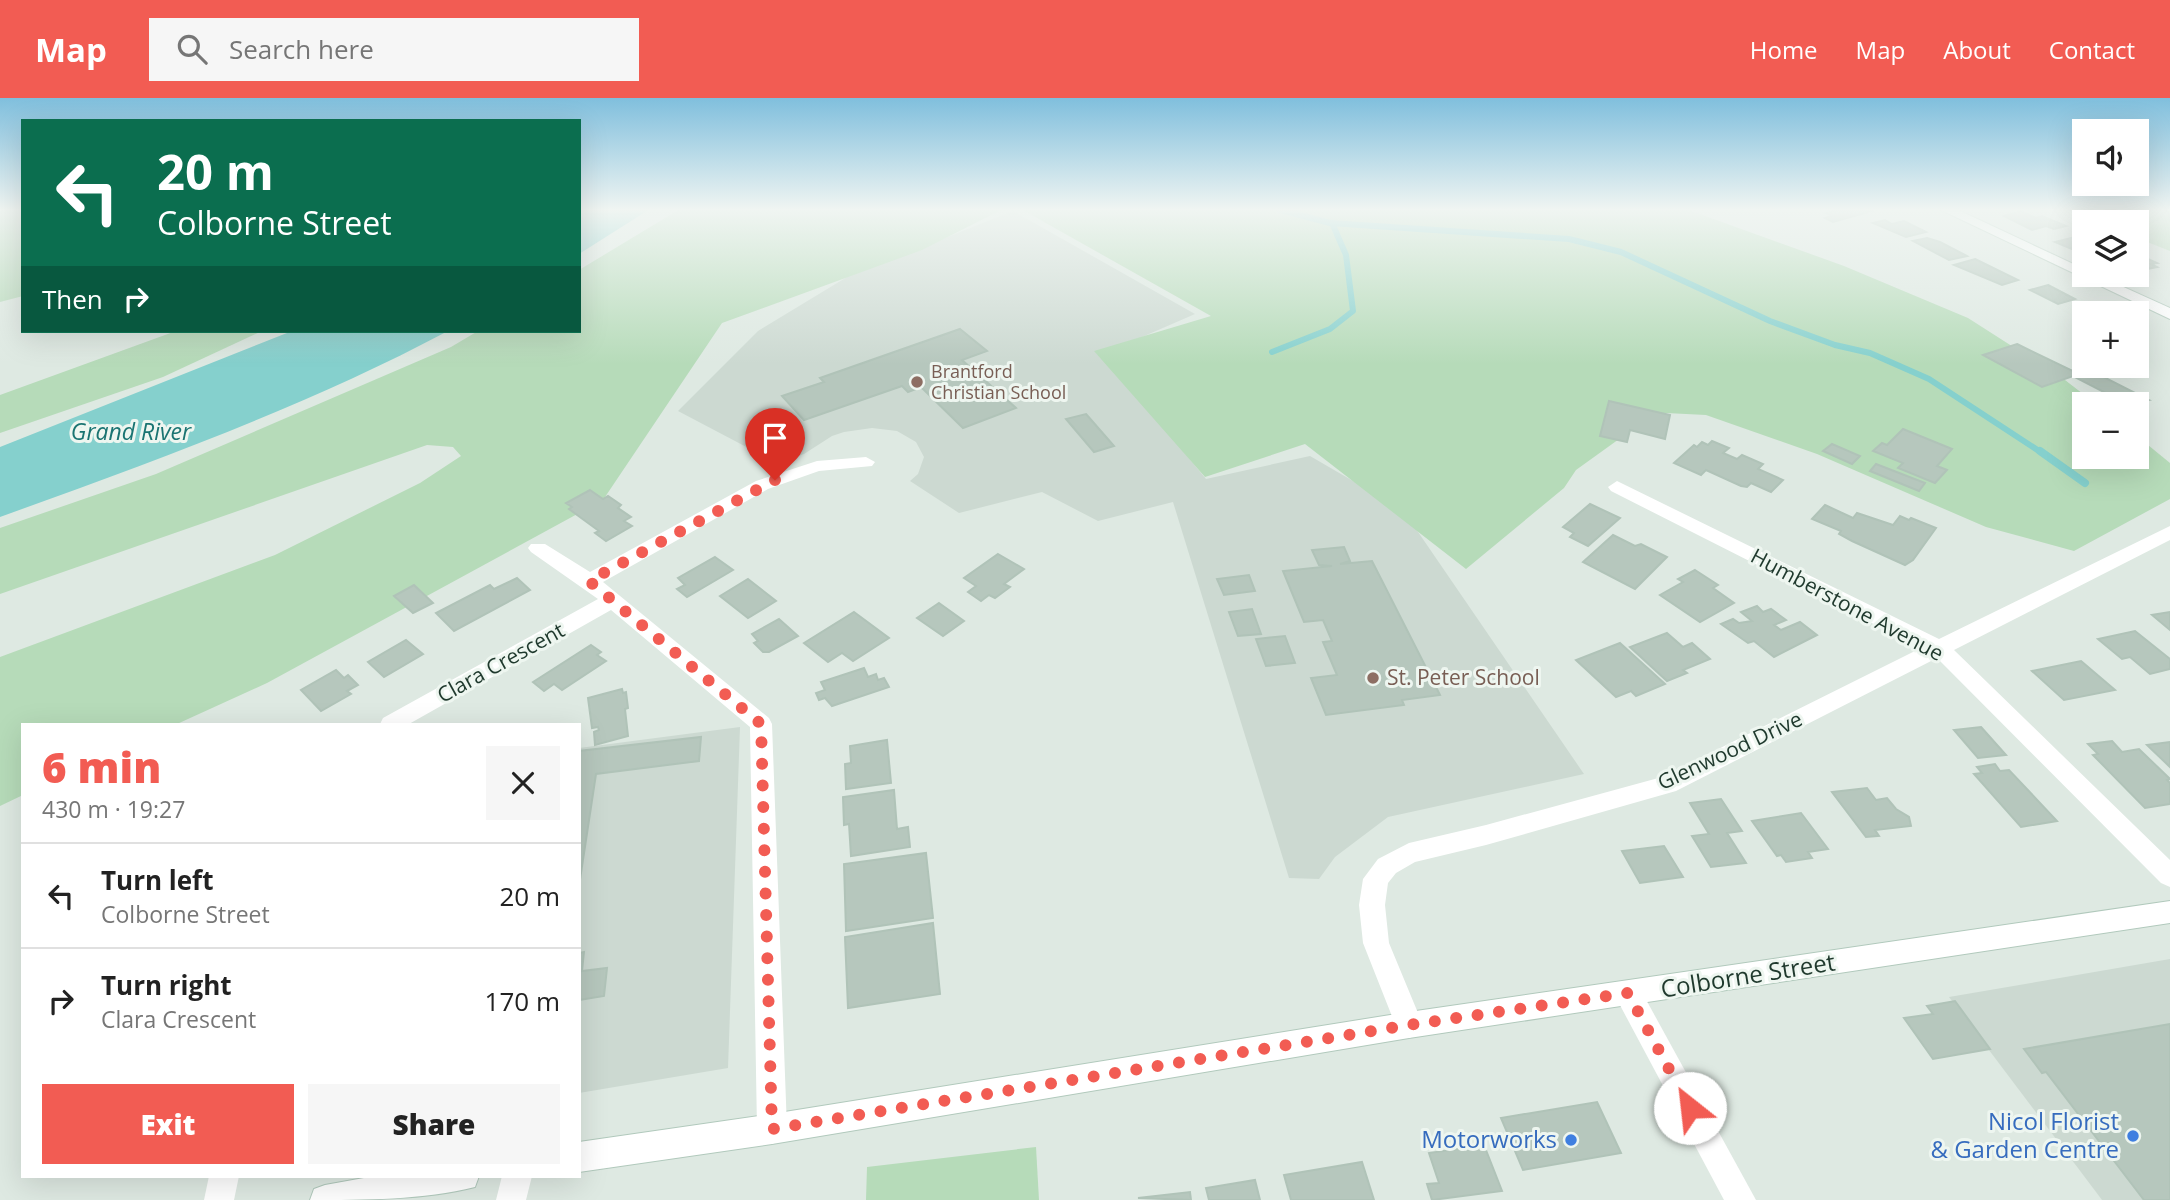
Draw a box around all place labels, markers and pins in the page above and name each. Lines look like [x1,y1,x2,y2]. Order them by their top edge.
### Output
place label: Brantford Christian School [931,359,1066,404]
marker: Brantford Christian School [909,374,925,390]
pin [745,408,805,480]
place label: St. Peter School [1387,663,1540,691]
marker: St. Peter School [1365,670,1381,686]
place label: Nicol Florist & Garden Centre [1930,1104,2119,1165]
place label: Motorworks [1421,1122,1557,1155]
marker: Nicol Florist & Garden Centre [2125,1128,2141,1144]
marker: Motorworks [1563,1132,1579,1148]

